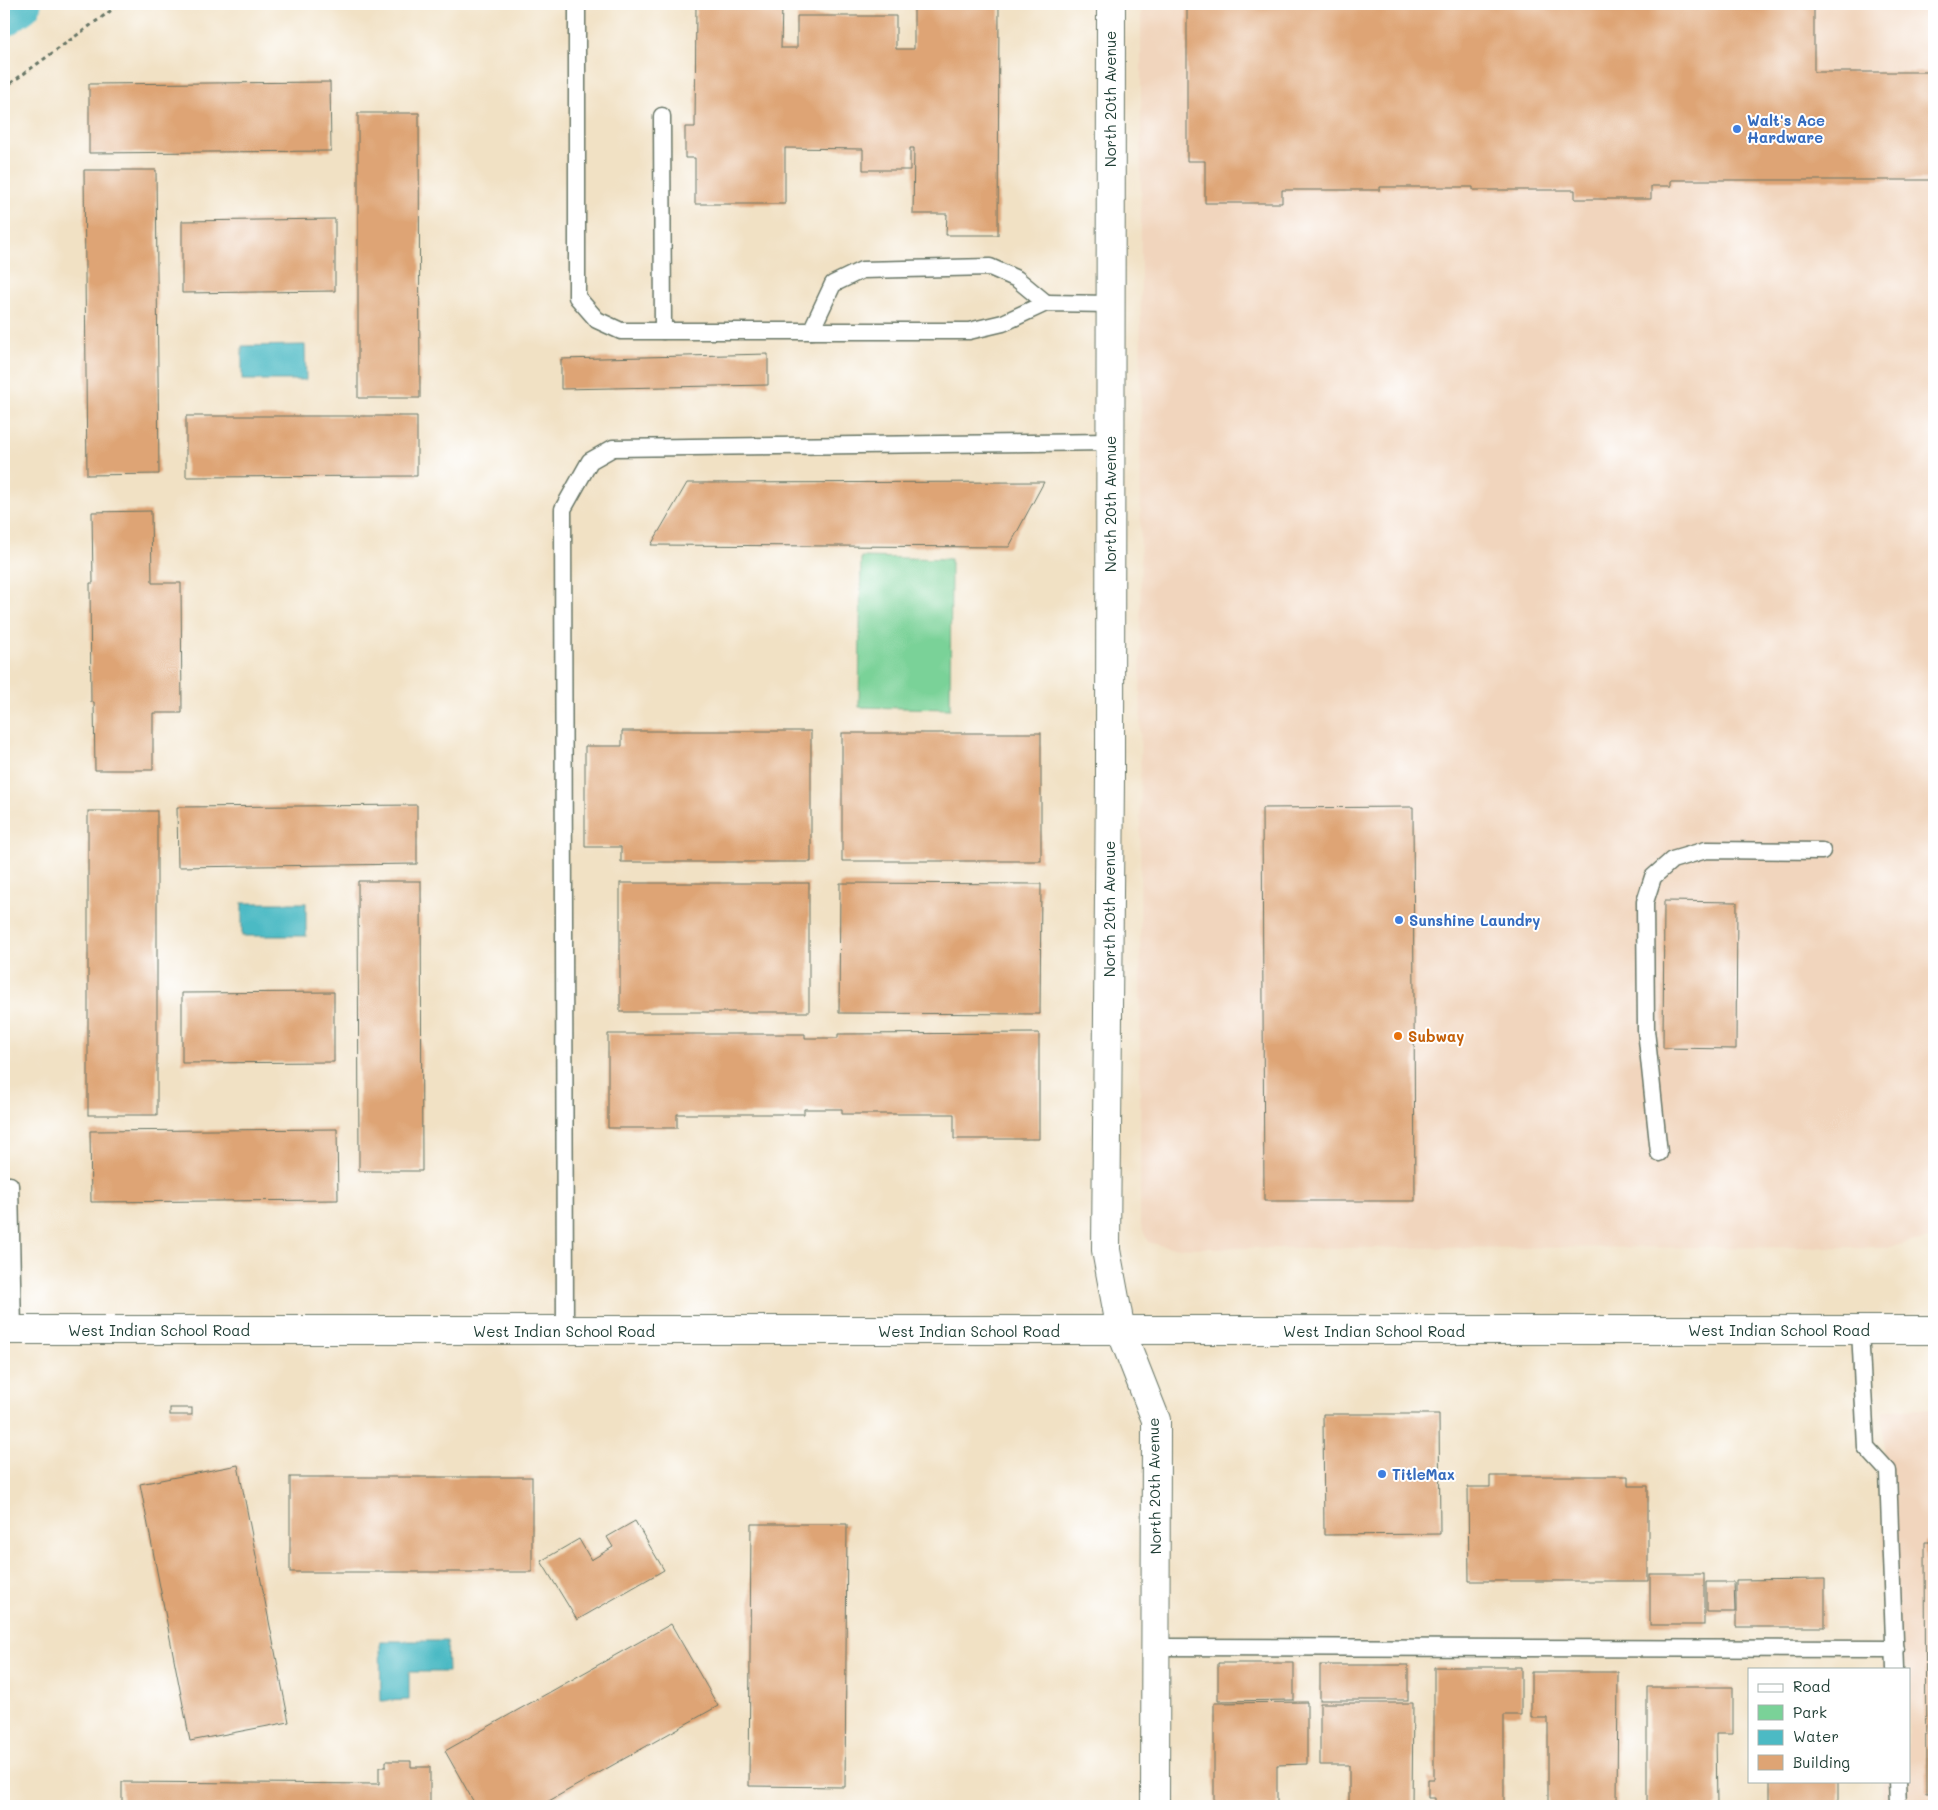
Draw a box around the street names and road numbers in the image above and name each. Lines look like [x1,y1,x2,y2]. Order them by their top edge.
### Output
street label: North 20th Avenue [1100,31,1120,167]
street label: North 20th Avenue [1100,436,1120,572]
street label: North 20th Avenue [1099,841,1119,977]
street label: West Indian School Road [68,1320,250,1340]
street label: West Indian School Road [1688,1320,1870,1340]
street label: West Indian School Road [473,1321,655,1341]
street label: West Indian School Road [878,1321,1060,1341]
street label: West Indian School Road [1283,1321,1465,1341]
street label: North 20th Avenue [1143,1417,1165,1555]

